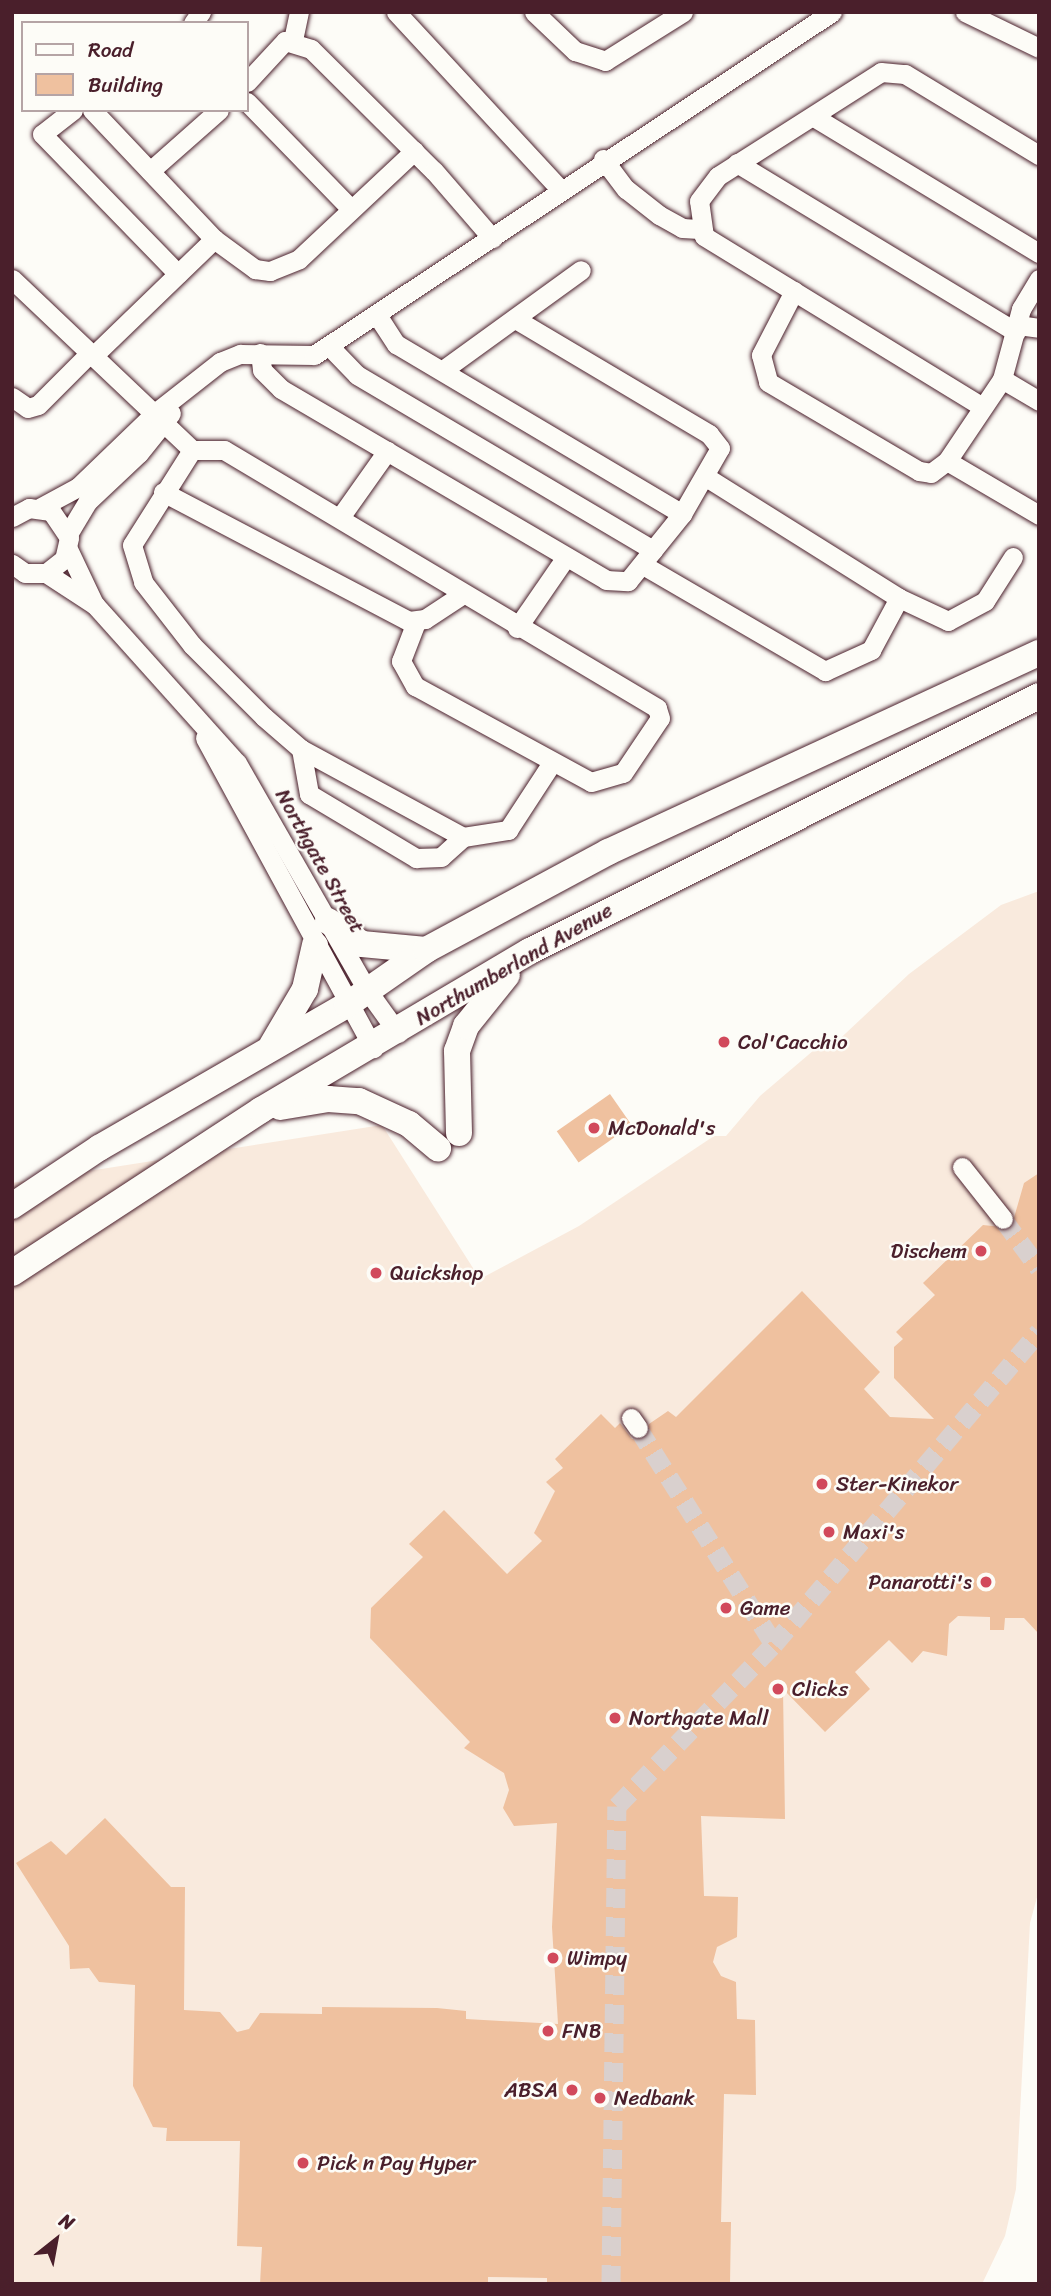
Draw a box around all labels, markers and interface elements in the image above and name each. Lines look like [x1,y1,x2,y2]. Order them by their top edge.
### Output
legend [21,21,248,112]
text: Road [88,31,133,69]
text: Building [88,66,163,104]
street label: Northgate Street [270,785,370,937]
street label: Northumberland Avenue [411,897,617,1031]
place label: Col'Cacchio [738,1029,848,1055]
marker: Col'Cacchio [716,1034,732,1050]
place label: McDonald's [608,1115,715,1141]
marker: McDonald's [586,1120,602,1136]
place label: Dischem [891,1238,967,1264]
marker: Dischem [973,1243,989,1259]
place label: Quickshop [390,1260,483,1286]
marker: Quickshop [368,1265,384,1281]
place label: Ster-Kinekor [836,1471,958,1497]
marker: Ster-Kinekor [814,1476,830,1492]
place label: Maxi's [843,1519,905,1545]
marker: Maxi's [821,1524,837,1540]
place label: Panarotti's [868,1569,972,1595]
marker: Panarotti's [978,1574,994,1590]
place label: Game [740,1595,791,1621]
marker: Game [718,1600,734,1616]
place label: Clicks [792,1676,848,1702]
marker: Clicks [770,1681,786,1697]
place label: Northgate Mall [629,1705,769,1731]
marker: Northgate Mall [607,1710,623,1726]
place label: Wimpy [567,1945,627,1971]
marker: Wimpy [545,1950,561,1966]
place label: FNB [562,2018,602,2044]
marker: FNB [540,2023,556,2039]
place label: ABSA [504,2077,558,2103]
marker: ABSA [564,2082,580,2098]
place label: Nedbank [614,2085,695,2111]
marker: Nedbank [592,2090,608,2106]
place label: Pick n Pay Hyper [317,2150,475,2176]
marker: Pick n Pay Hyper [295,2155,311,2171]
text: N [53,2204,81,2239]
north arrow [21,2205,91,2275]

